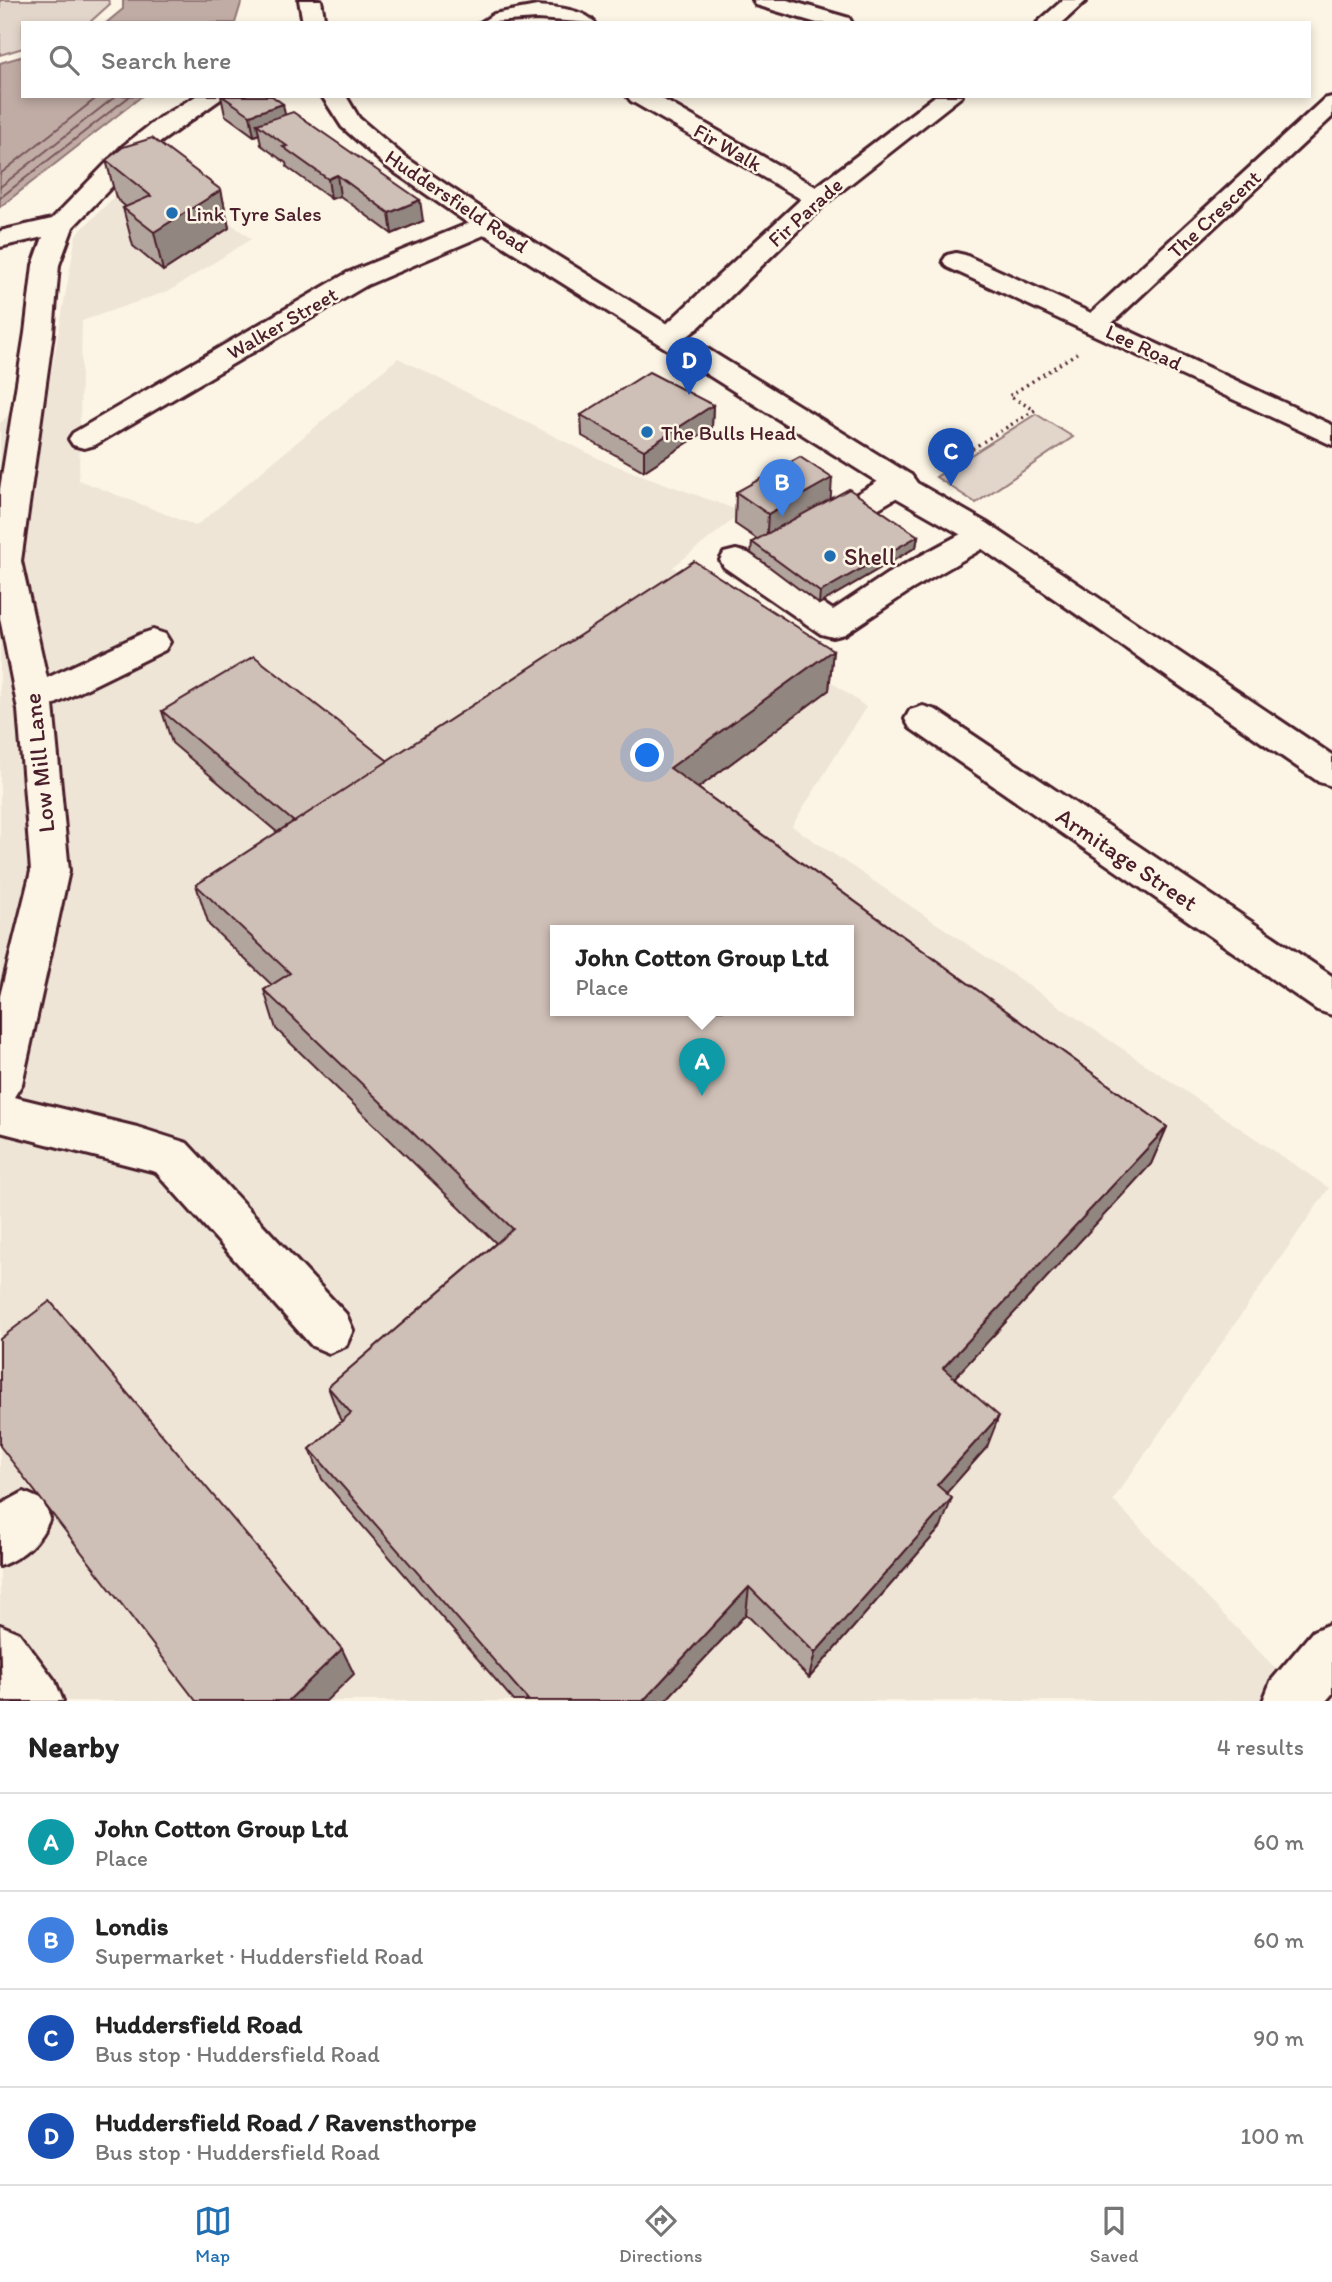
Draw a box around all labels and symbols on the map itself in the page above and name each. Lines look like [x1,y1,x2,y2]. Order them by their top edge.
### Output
street label: Fir Walk [690,118,767,176]
street label: Huddersfield Road [381,144,534,258]
street label: The Crescent [1162,165,1266,263]
street label: Fir Parade [763,172,847,252]
place label: Link Tyre Sales [186,201,322,226]
marker: Link Tyre Sales [164,205,180,221]
street label: Walker Street [222,281,342,365]
street label: Lee Road [1102,318,1187,376]
pin: D [666,337,712,395]
place label: The Bulls Head [661,420,796,445]
marker: The Bulls Head [639,424,655,440]
pin: C [928,428,974,486]
pin: B [759,459,805,517]
place label: Shell [844,542,896,571]
marker: Shell [822,548,838,564]
street label: Low Mill Lane [17,692,61,834]
your location [630,738,664,772]
street label: Armitage Street [1051,801,1203,917]
pin: A [679,1038,725,1096]

